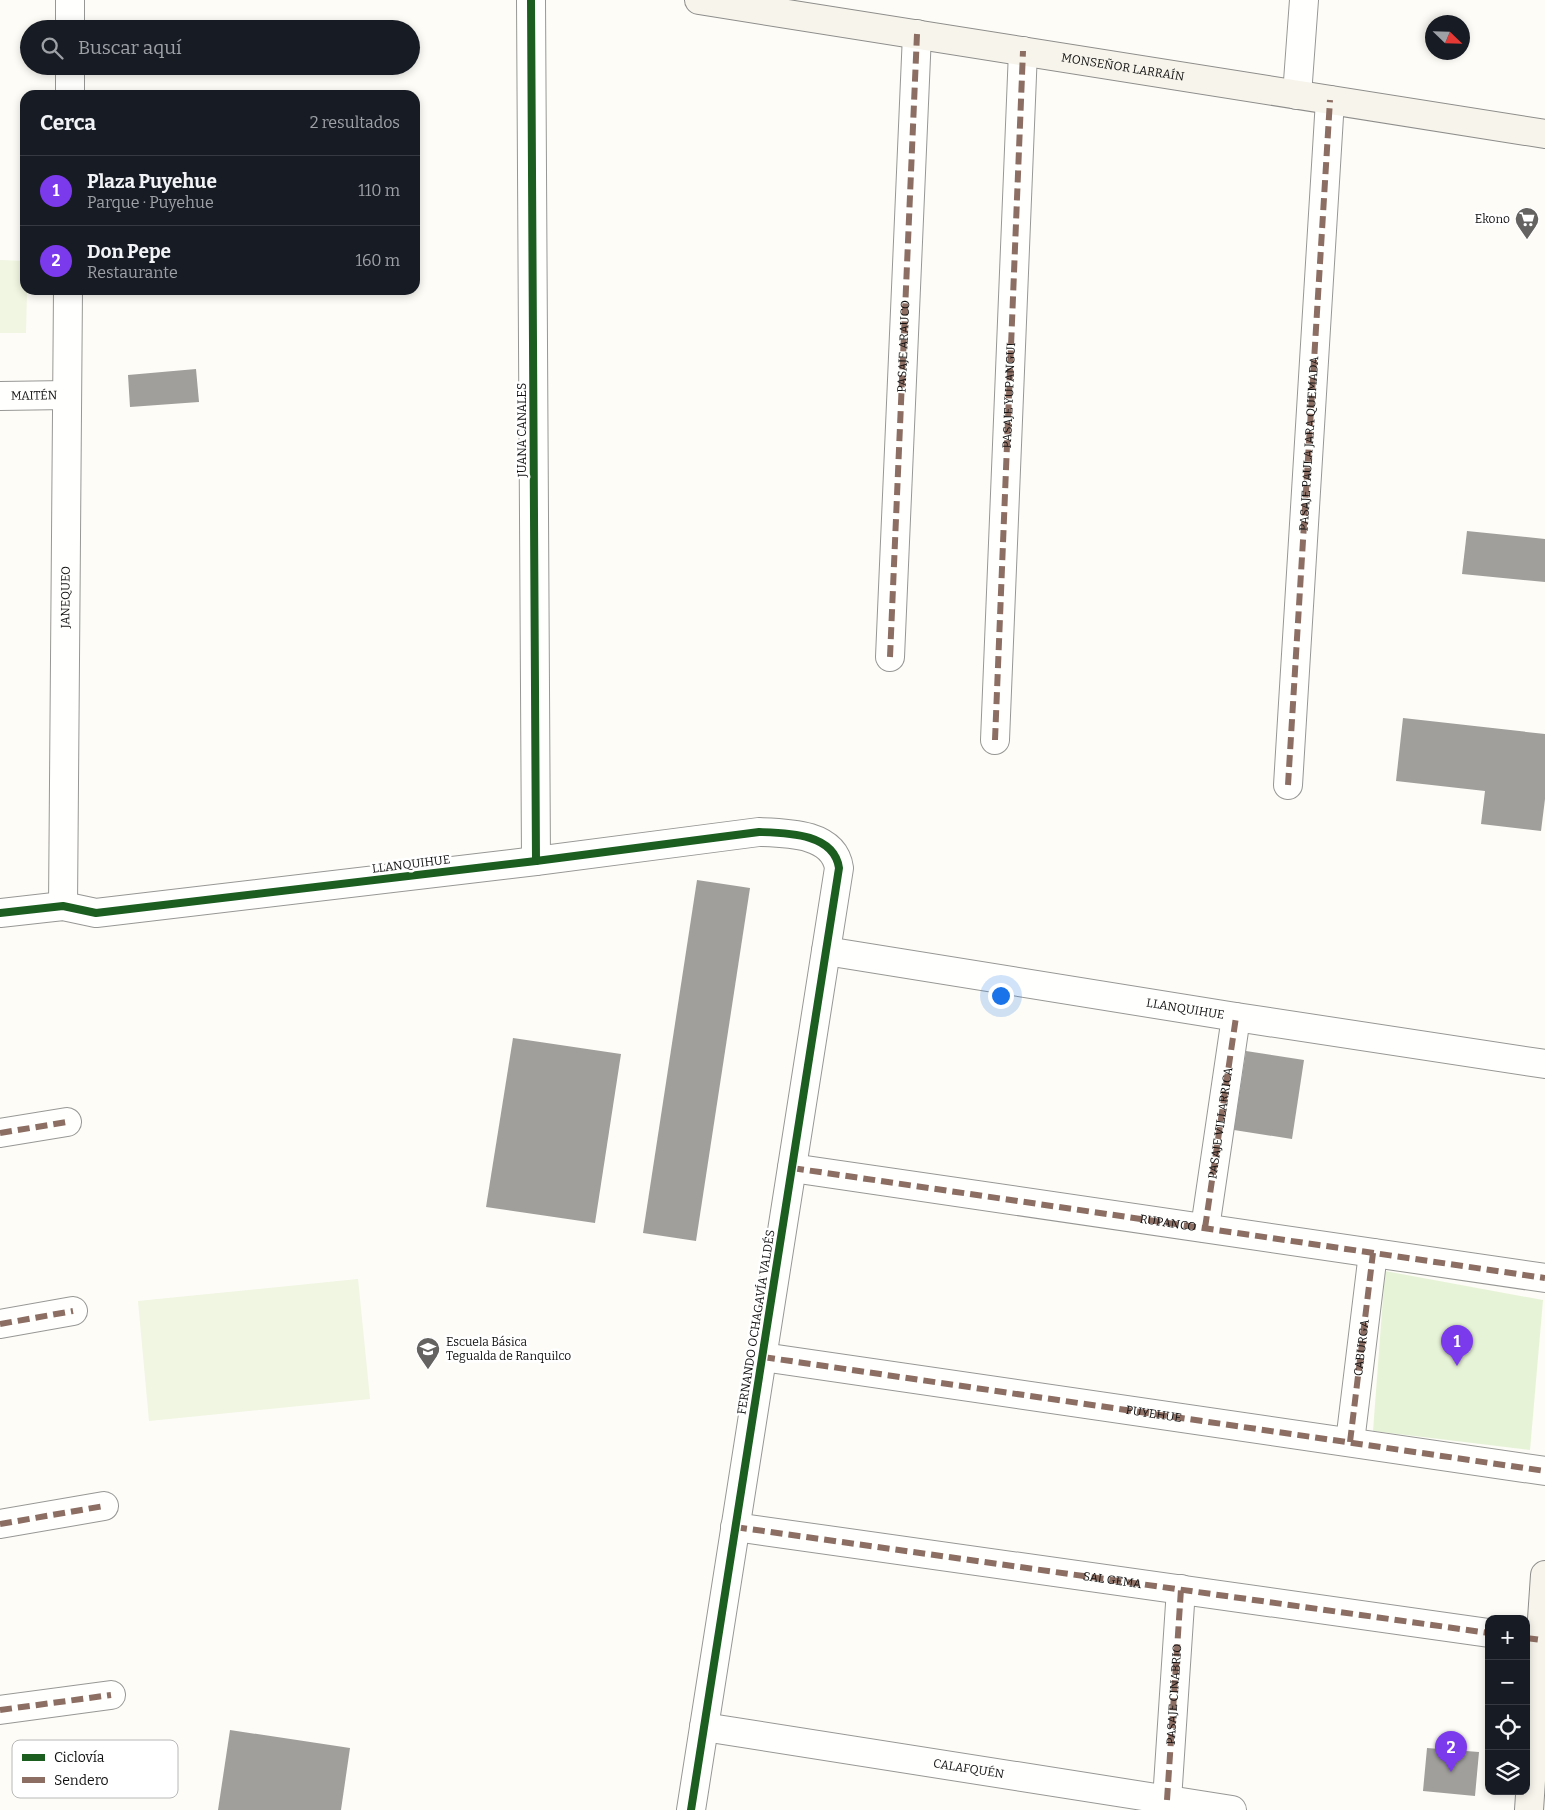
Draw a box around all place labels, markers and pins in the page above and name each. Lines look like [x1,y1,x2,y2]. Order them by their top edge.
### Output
supermarket icon: Ekono [1514,206,1540,240]
place label: Ekono [1475,212,1510,226]
pin: 1 [1441,1325,1473,1366]
place label: Escuela Básica Tegualda de Ranquilco [446,1335,571,1363]
school or university icon: Escuela Básica Tegualda de Ranquilco [415,1336,441,1370]
pin: 2 [1435,1731,1467,1772]

